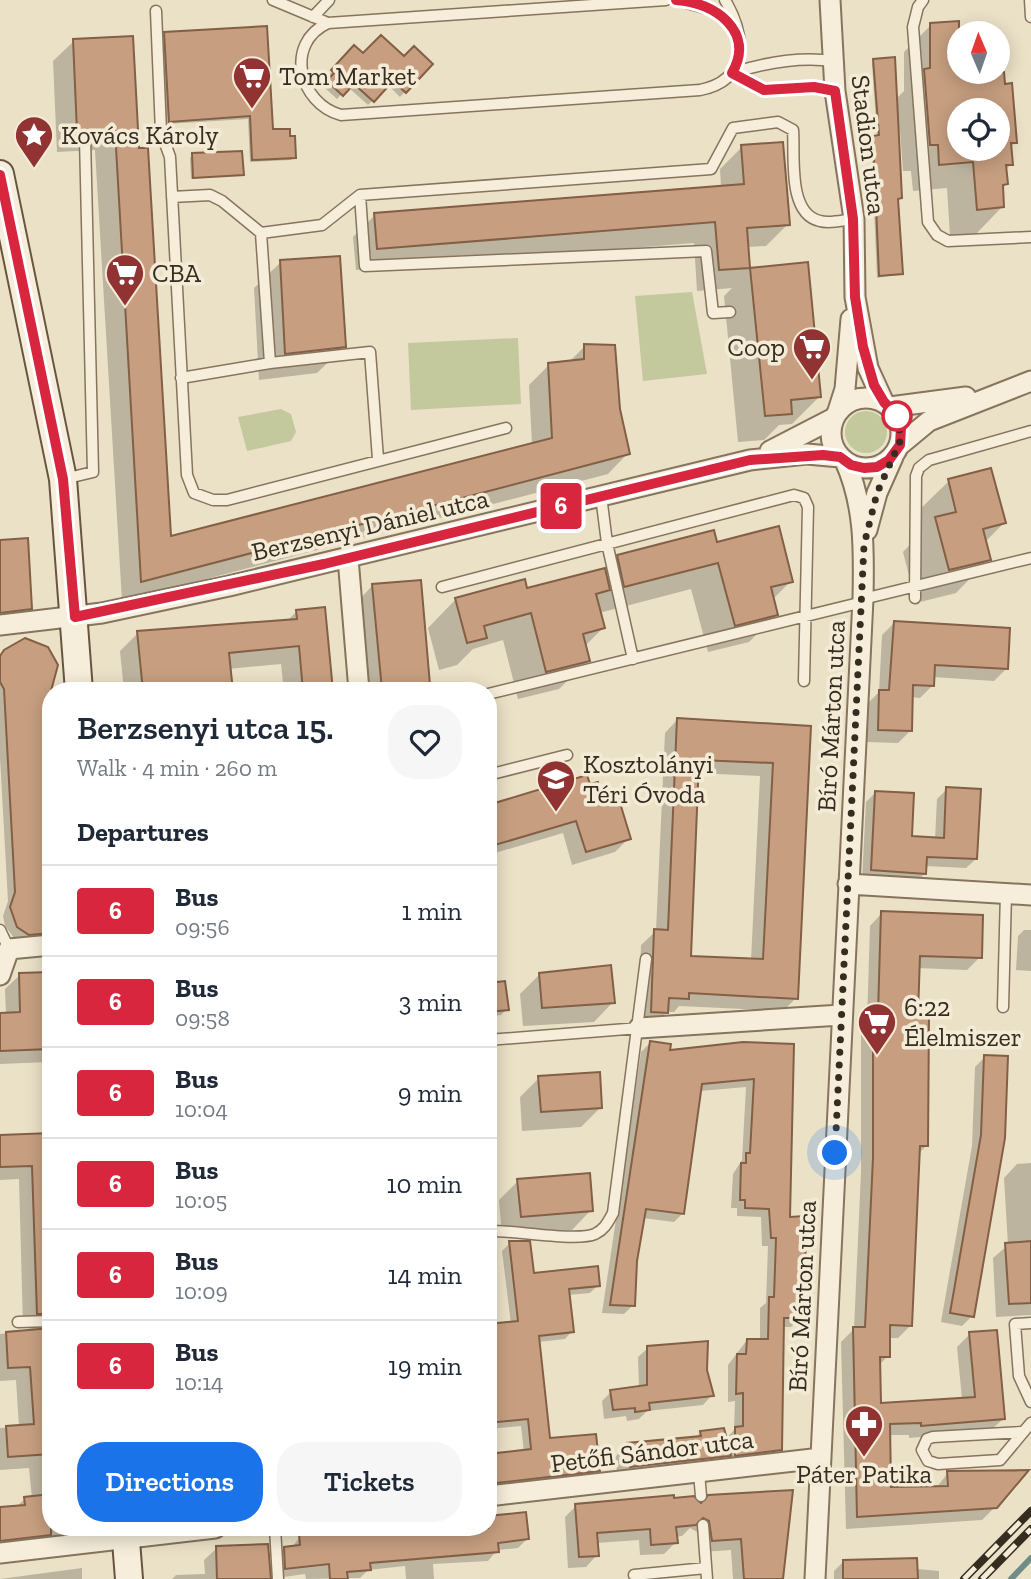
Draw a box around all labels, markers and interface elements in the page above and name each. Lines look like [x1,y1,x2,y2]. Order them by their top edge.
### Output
north arrow [947,21,1010,84]
map controls [947,21,1010,161]
supermarket icon: Tom Market [231,55,273,110]
place label: Tom Market [279,60,416,92]
street label: Stadion utca [845,73,893,217]
button: locate [947,98,1010,161]
place icon: Kovács Károly [13,114,55,169]
place label: Kovács Károly [61,119,219,151]
supermarket icon: CBA [104,252,146,307]
place label: CBA [152,257,202,289]
supermarket icon: Coop [791,326,833,381]
place label: Coop [727,331,785,363]
unlabelled marker [882,401,912,431]
street label: Berzsenyi Dániel utca [248,482,492,568]
line badge: 6 [538,483,584,529]
text: 6 [555,491,567,520]
street label: Bíró Márton utca [810,619,852,813]
button: heart [388,705,462,779]
text: Berzsenyi utca 15. [77,708,334,747]
place label: Kosztolányi Téri Óvoda [583,748,713,810]
text: Walk · 4 min · 260 m [77,754,277,782]
school or university icon: Kosztolányi Téri Óvoda [535,758,577,813]
text: Departures [77,816,209,848]
text: Bus [175,881,218,913]
text: 1 min [401,895,462,927]
text: 6 [109,896,122,925]
text: 09:56 [175,913,230,941]
text: Bus [175,972,218,1004]
text: 3 min [399,986,462,1018]
text: 6 [109,987,122,1016]
place label: 6:22 Élelmiszer [904,991,1022,1053]
supermarket icon: 6:22 Élelmiszer [856,1001,898,1056]
text: 09:58 [175,1004,230,1032]
text: Bus [175,1063,218,1095]
text: 9 min [398,1077,462,1109]
text: 6 [109,1078,122,1107]
text: 10:04 [175,1095,228,1123]
your location [817,1135,852,1170]
text: Bus [175,1154,218,1186]
text: 10 min [386,1168,462,1200]
text: 6 [109,1169,122,1198]
text: 10:05 [175,1186,227,1214]
street label: Bíró Márton utca [781,1199,823,1393]
text: Bus [175,1245,218,1277]
text: 14 min [387,1259,462,1291]
text: 6 [109,1260,122,1289]
text: 10:09 [175,1277,228,1305]
text: Bus [175,1336,218,1368]
text: 19 min [388,1350,462,1382]
text: 6 [109,1351,122,1380]
text: 10:14 [175,1368,224,1396]
pharmacy icon: Páter Patika [843,1403,885,1458]
street label: Petőfi Sándor utca [549,1423,756,1479]
button: Directions [77,1442,263,1522]
button: Tickets [277,1442,462,1522]
place label: Páter Patika [796,1458,932,1490]

